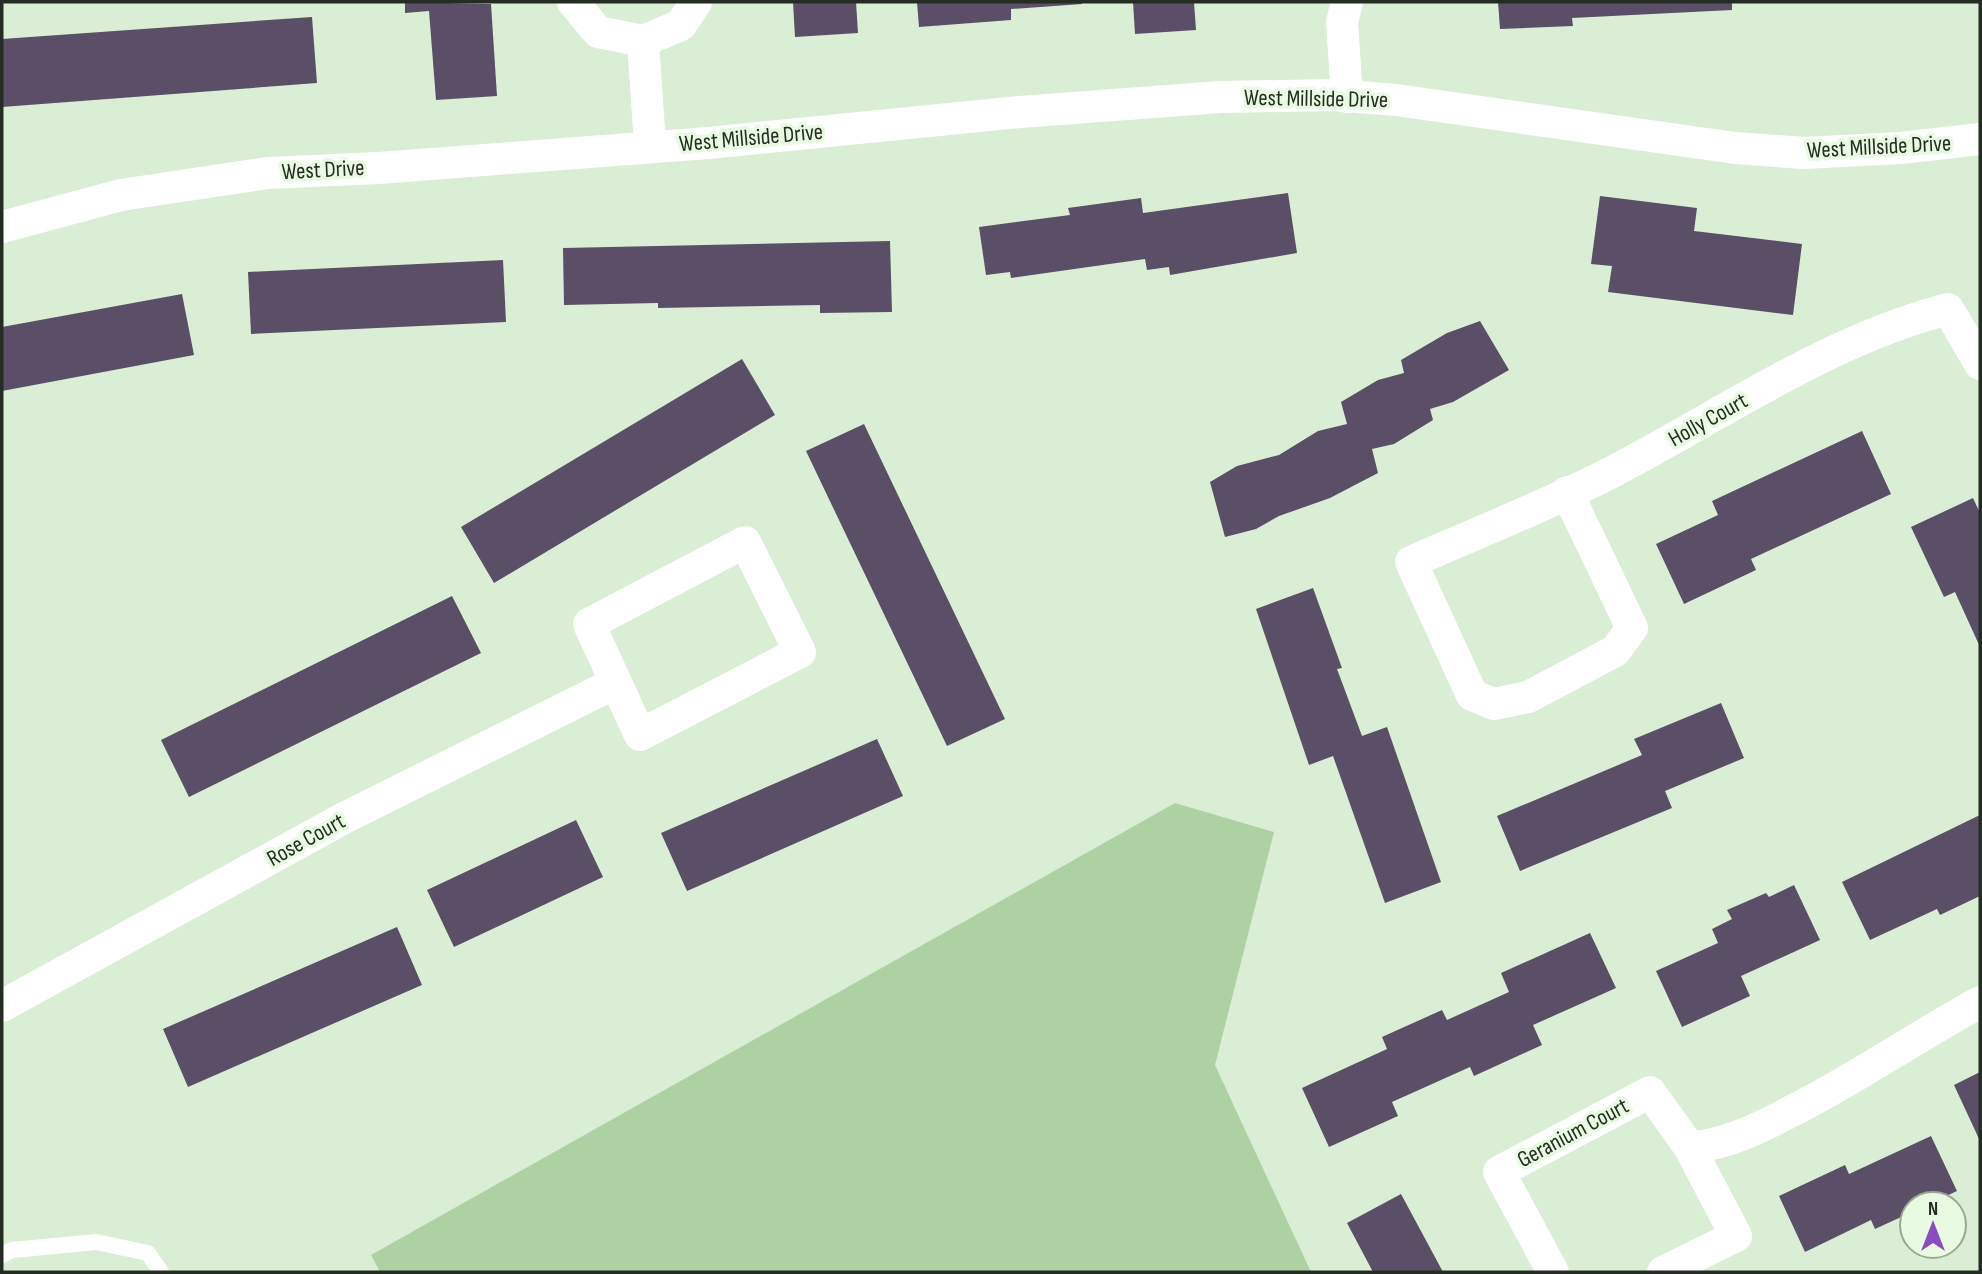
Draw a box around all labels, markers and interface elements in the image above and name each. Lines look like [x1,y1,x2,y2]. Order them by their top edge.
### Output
street label: West Millside Drive [1244,84,1388,114]
street label: West Millside Drive [678,118,824,158]
street label: West Millside Drive [1806,129,1952,165]
street label: West Drive [281,154,365,186]
street label: Holly Court [1663,387,1753,453]
street label: Rose Court [262,807,350,873]
street label: Geranium Court [1513,1092,1633,1174]
north arrow [1898,1190,1968,1260]
text: N [1928,1198,1938,1221]

